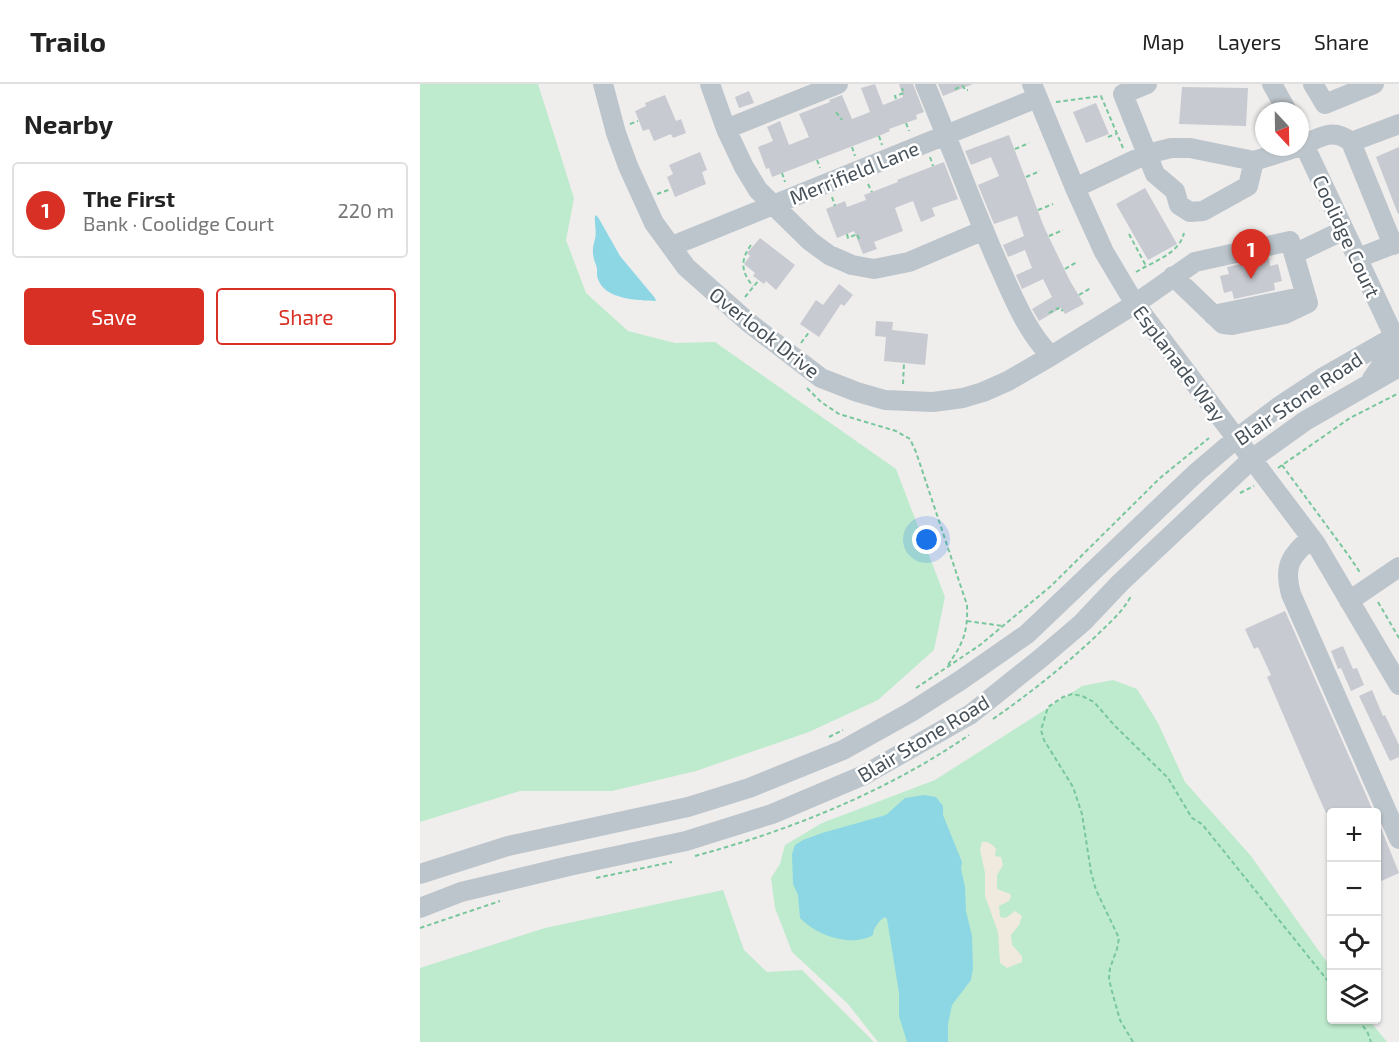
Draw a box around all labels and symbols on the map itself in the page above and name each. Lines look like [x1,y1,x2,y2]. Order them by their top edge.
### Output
north arrow [1255,102,1309,156]
street label: Merrifield Lane [786,135,922,209]
street label: Coolidge Court [1308,171,1386,301]
pin: 1 [1232,230,1270,279]
street label: Overlook Drive [705,282,825,382]
street label: Esplanade Way [1129,300,1232,426]
street label: Blair Stone Road [1229,346,1367,450]
your location [912,525,941,554]
street label: Blair Stone Road [853,689,993,787]

